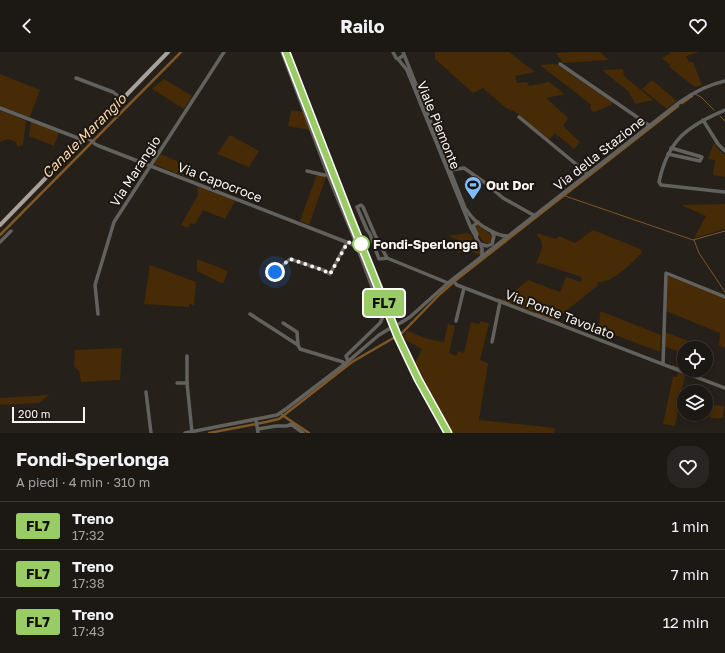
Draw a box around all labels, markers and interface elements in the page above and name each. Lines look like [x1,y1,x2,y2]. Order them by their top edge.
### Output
icon: back [16,15,38,37]
text: Railo [340,15,385,37]
icon: heart [687,15,709,37]
street label: Viale Piemonte [414,79,464,171]
water label: Canale Marangio [38,89,131,181]
street label: Via della Stazione [550,112,648,194]
street label: Via Marangio [106,133,164,209]
street label: Via Capocroce [175,159,265,205]
sports icon: Out Dor [463,175,483,200]
place label: Out Dor [486,177,534,193]
marker: Fondi-Sperlonga [352,235,370,253]
place label: Fondi-Sperlonga [373,236,478,252]
your location [265,262,285,282]
street label: Via Ponte Tavolato [503,286,617,342]
line badge: FL7 [361,290,407,316]
text: FL7 [372,294,396,311]
map controls [677,341,713,421]
button: locate [677,341,713,377]
button: layers [677,385,713,421]
scale bar [12,405,85,424]
text: 200 m [18,407,51,420]
button: heart [667,446,709,488]
text: Fondi-Sperlonga [16,447,169,470]
text: A piedi · 4 min · 310 m [16,474,150,490]
text: Treno [72,509,114,527]
text: FL7 [26,517,50,534]
text: 1 min [671,517,709,535]
text: 17:32 [72,527,104,543]
text: Treno [72,557,114,575]
text: FL7 [26,565,50,582]
text: 7 min [671,565,709,583]
text: 17:38 [72,575,105,591]
text: Treno [72,605,114,623]
text: FL7 [26,613,50,630]
text: 12 min [663,613,709,631]
text: 17:43 [72,623,105,639]

